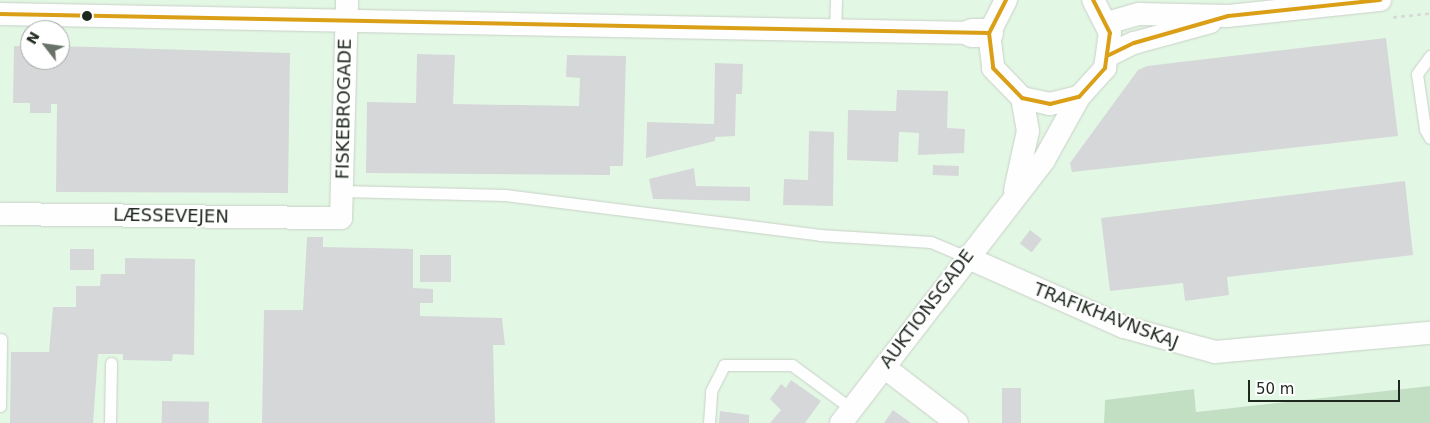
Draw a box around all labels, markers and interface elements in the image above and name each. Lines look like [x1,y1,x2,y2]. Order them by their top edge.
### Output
unlabelled marker [82,11,92,21]
north arrow [20,20,70,70]
text: N [23,29,43,47]
street label: FISKEBROGADE [332,38,356,180]
street label: LÆSSEVEJEN [113,204,229,228]
street label: AUKTIONSGADE [875,245,979,373]
street label: TRAFIKHAVNSKAJ [1030,278,1182,354]
scale bar [1250,370,1402,402]
text: 50 m [1256,380,1294,398]

